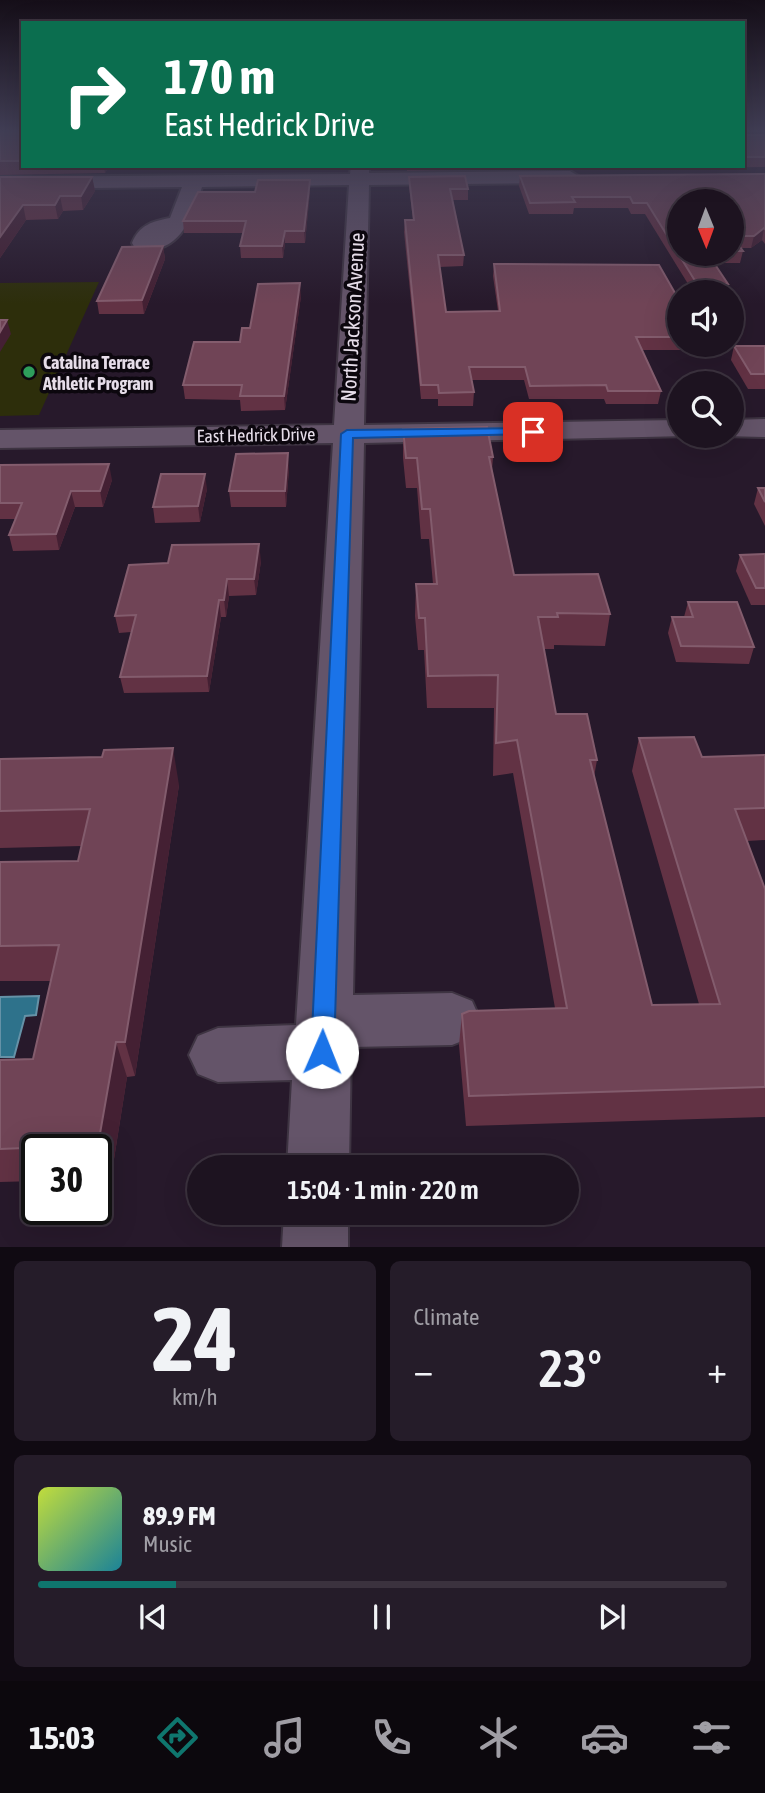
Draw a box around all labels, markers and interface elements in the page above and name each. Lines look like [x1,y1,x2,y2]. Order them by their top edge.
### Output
text: 170 m [164,48,275,104]
icon: right [49,49,140,140]
text: East Hedrick Drive [164,106,375,143]
north arrow [667,189,744,266]
map controls [667,189,744,448]
street label: North Jackson Avenue [336,232,368,402]
button: sound [667,280,744,357]
place label: Catalina Terrace Athletic Program [42,352,154,394]
marker: Catalina Terrace Athletic Program [21,364,37,380]
button: search [667,371,744,448]
pin [503,402,563,462]
icon: arrive [514,413,552,451]
street label: East Hedrick Drive [197,423,315,447]
position arrow [285,1015,359,1089]
speed limit sign: 30 [21,1134,112,1225]
text: 15:04 · 1 min · 220 m [287,1175,479,1205]
text: 24 [152,1286,238,1390]
text: Climate [414,1304,479,1330]
text: 23° [539,1338,602,1398]
text: − [414,1348,433,1391]
text: + [707,1348,727,1391]
text: km/h [172,1384,218,1410]
text: 89.9 FM [143,1501,216,1531]
text: Music [143,1531,191,1557]
icon: previous [134,1598,172,1636]
icon: pause [363,1598,401,1636]
icon: next [593,1598,631,1636]
icon: directions [153,1713,202,1762]
icon: music [260,1713,309,1762]
icon: phone [367,1713,416,1762]
icon: climate [474,1713,523,1762]
icon: car [580,1713,629,1762]
icon: filters [687,1713,736,1762]
text: 15:03 [29,1719,95,1756]

